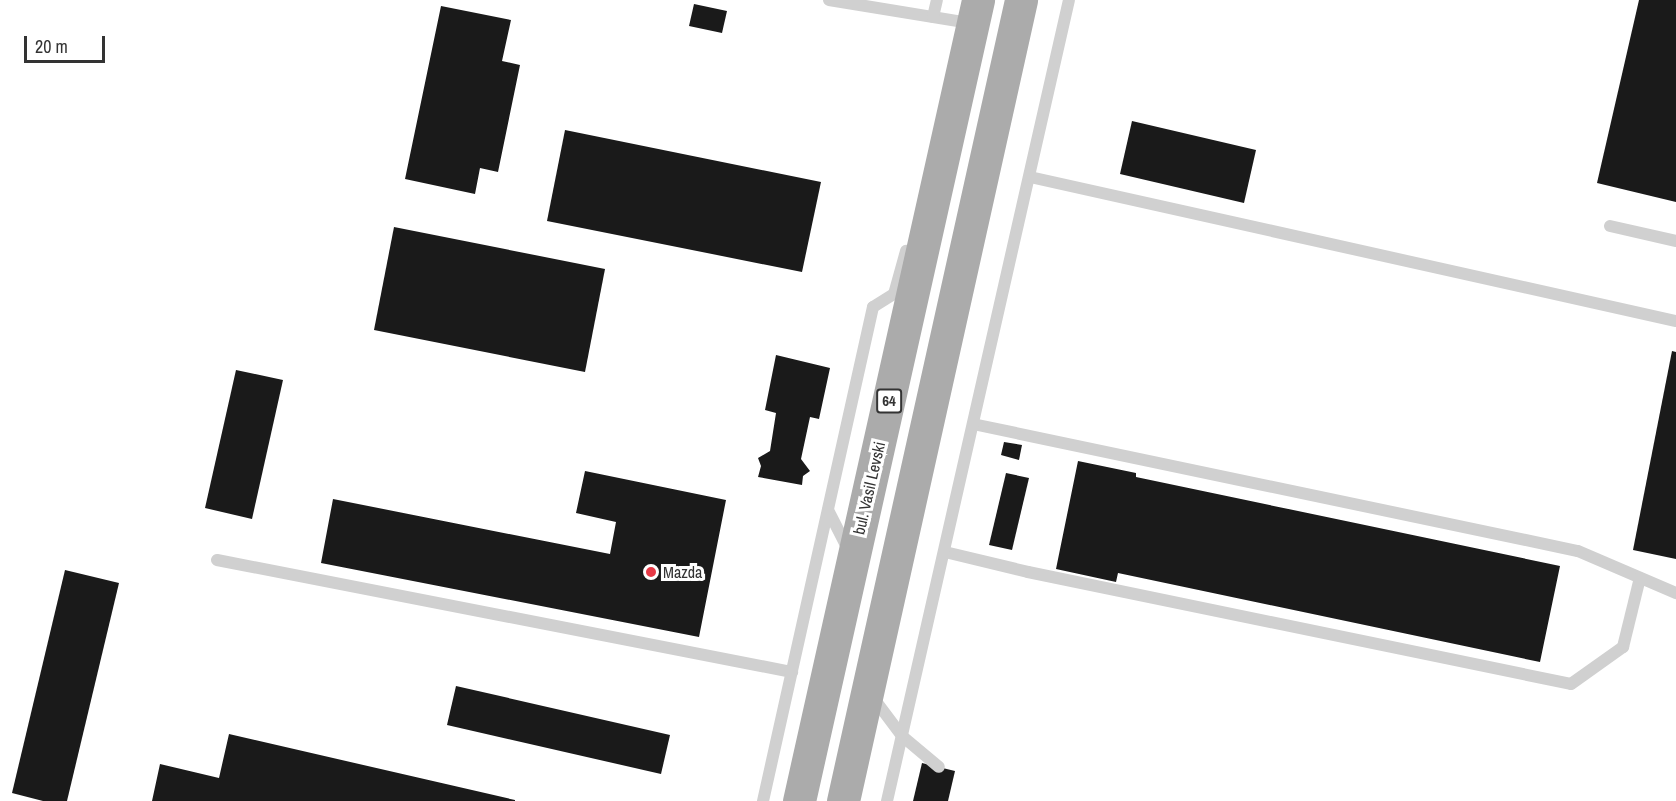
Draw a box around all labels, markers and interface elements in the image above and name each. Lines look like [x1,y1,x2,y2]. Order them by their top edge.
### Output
scale bar [27,24,108,62]
text: 20 m [35,34,68,59]
road number: 64 [876,389,902,413]
street label: bul. Vasil Levski [849,440,889,536]
place label: Mazda [663,562,702,582]
marker: Mazda [644,565,658,579]

